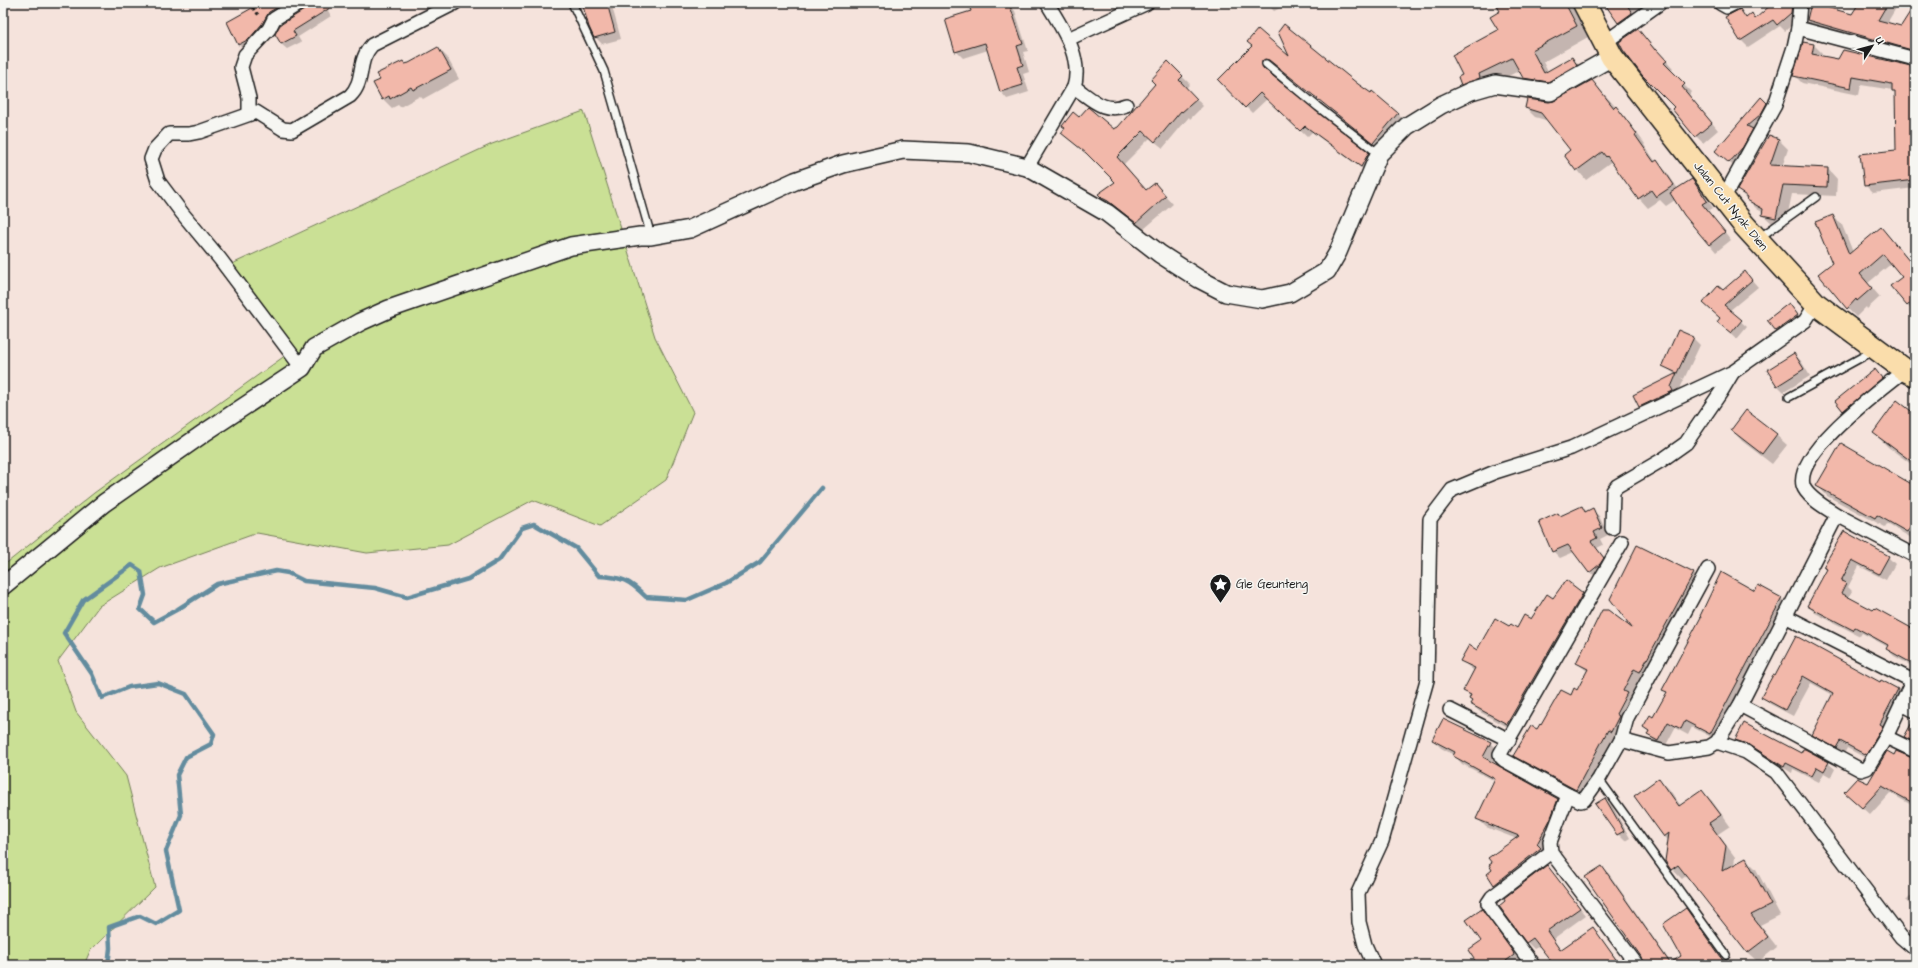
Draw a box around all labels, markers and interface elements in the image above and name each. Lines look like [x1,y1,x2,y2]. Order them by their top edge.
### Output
north arrow [1852,26,1892,66]
text: U [1871,33,1888,47]
street label: Jalan Cut Nyak Dien [1689,158,1772,255]
place icon: Gle Geunteng [1207,571,1233,604]
place label: Gle Geunteng [1236,576,1308,594]

